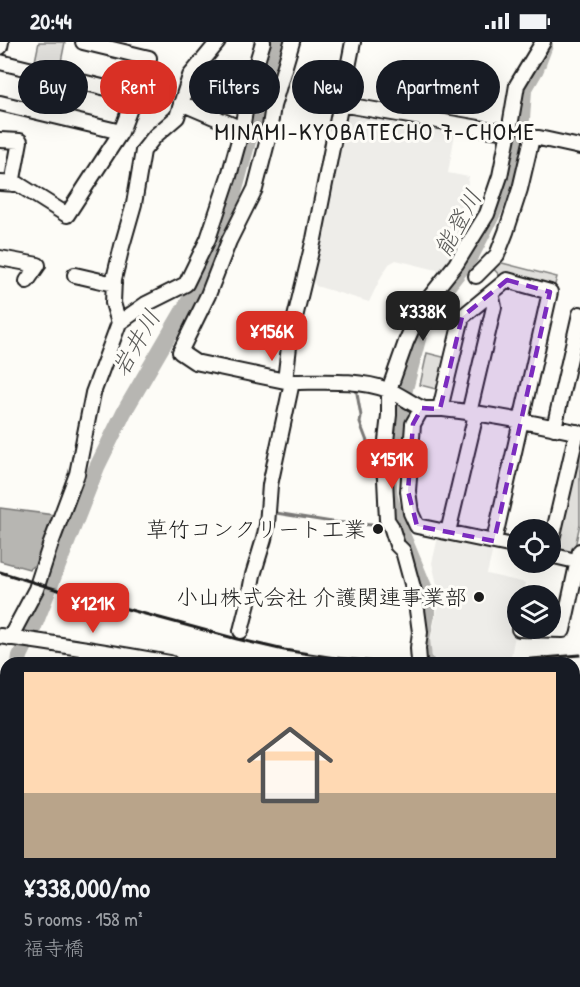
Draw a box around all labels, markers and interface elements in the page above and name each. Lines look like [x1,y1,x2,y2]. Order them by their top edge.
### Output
text: 20:44 [30,6,72,36]
chip: Buy [18,60,88,114]
chip: Rent [100,60,177,114]
chip: Filters [189,60,280,114]
chip: New [292,60,364,114]
chip: Apartment [376,60,500,114]
district label: MINAMI-KYOBATECHO 7-CHOME [214,115,536,147]
water label: 能登川 [426,183,489,262]
pin: ¥338K [381,291,465,342]
text: ¥338K [400,297,446,324]
water label: 岩井川 [103,303,167,382]
pin: ¥156K [230,311,314,362]
text: ¥156K [250,317,294,344]
pin: ¥151K [350,439,434,490]
text: ¥151K [371,445,413,472]
place label: 草竹コンクリート工業 [146,514,366,544]
map controls [507,519,561,639]
button: locate [507,519,561,573]
marker: 草竹コンクリート工業 [371,522,385,536]
place label: 小山株式会社 介護関連事業部 [176,582,467,612]
pin: ¥121K [51,583,135,634]
button: layers [507,585,561,639]
text: ¥121K [71,589,115,616]
marker: 小山株式会社 介護関連事業部 [472,590,486,604]
icon: home [236,711,344,819]
text: ¥338,000/mo [24,870,150,905]
text: 5 rooms · 158 m² [24,905,143,932]
text: 福寺橋 [24,934,84,961]

